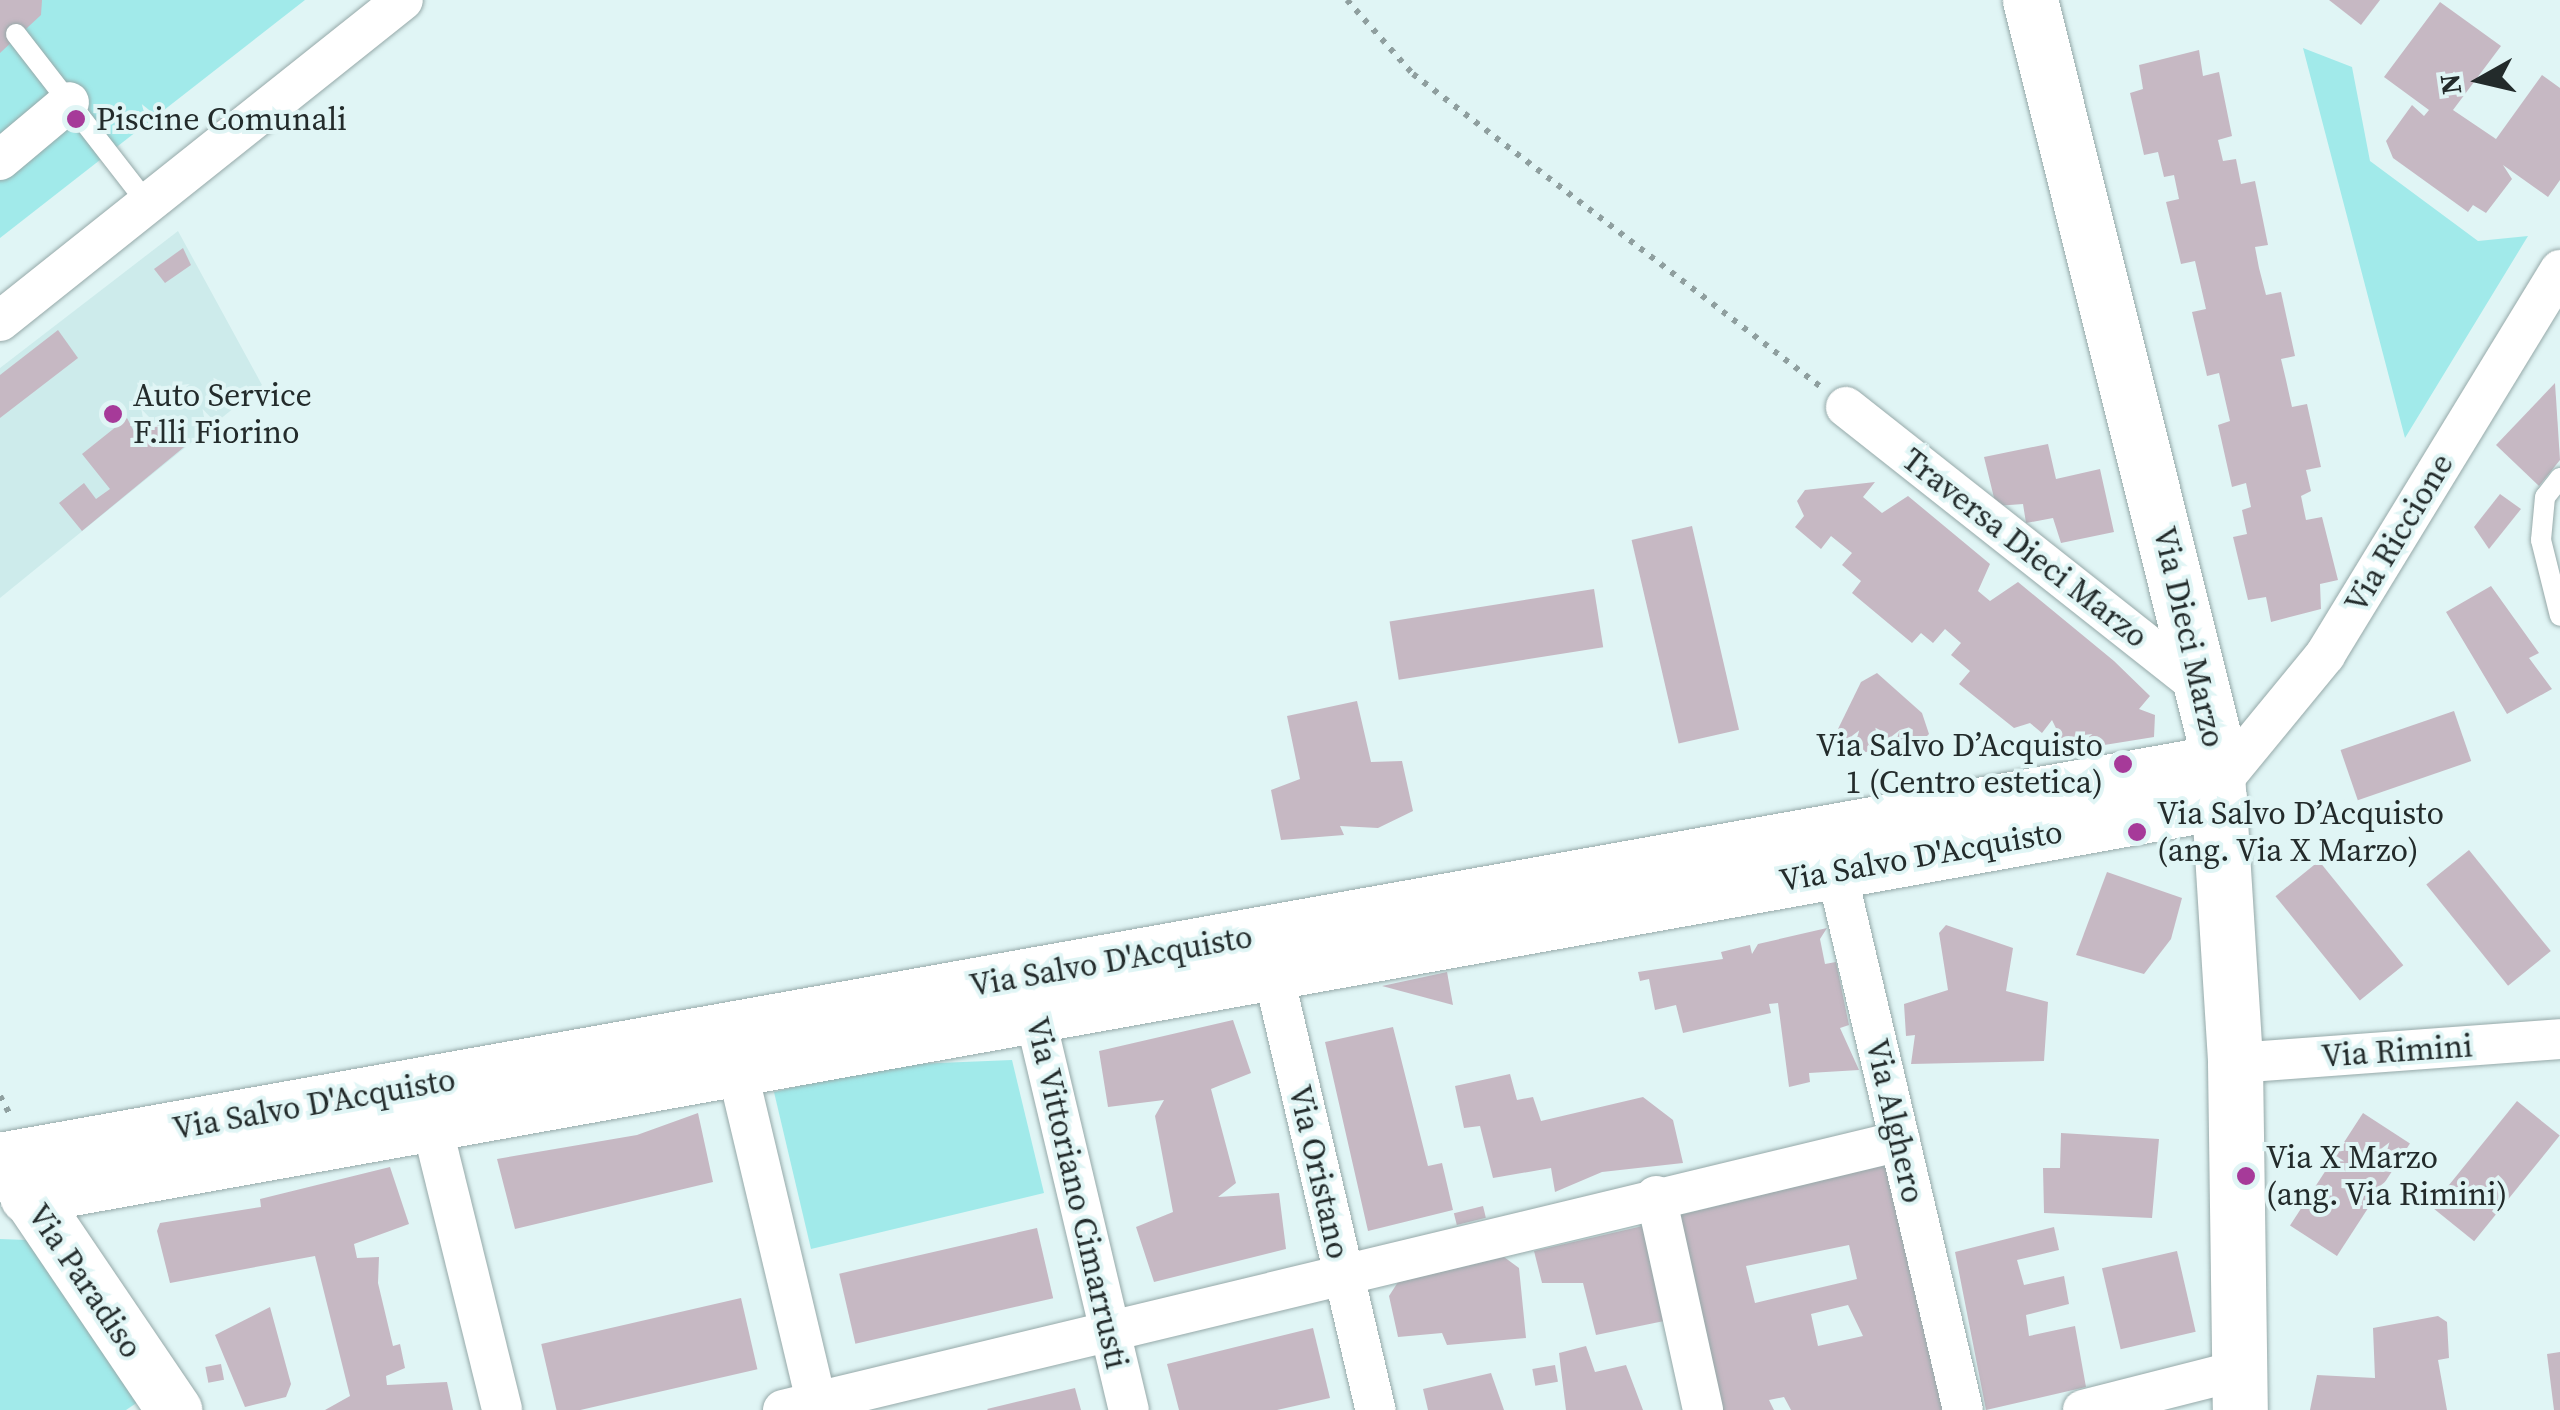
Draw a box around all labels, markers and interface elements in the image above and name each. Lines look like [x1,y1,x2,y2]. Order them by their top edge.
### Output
north arrow [2430,30,2530,130]
text: N [2430,71,2471,97]
place label: Piscine Comunali [96,100,347,138]
marker: Piscine Comunali [65,108,87,130]
place label: Auto Service F.lli Fiorino [133,377,312,452]
marker: Auto Service F.lli Fiorino [102,403,124,425]
street label: Traversa Dieci Marzo [1895,440,2155,656]
street label: Via Riccione [2337,447,2461,619]
street label: Via Dieci Marzo [2145,523,2233,751]
place label: Via Salvo D’Acquisto 1 (Centro estetica) [1816,727,2103,802]
marker: Via Salvo D’Acquisto 1 (Centro estetica) [2112,753,2134,775]
place label: Via Salvo D’Acquisto (ang. Via X Marzo) [2157,795,2444,870]
street label: Via Salvo D'Acquisto [1777,812,2065,900]
marker: Via Salvo D’Acquisto (ang. Via X Marzo) [2126,821,2148,843]
street label: Via Salvo D'Acquisto [967,917,1255,1005]
street label: Via Vittoriano Cimarrusti [1018,1013,1136,1373]
street label: Via Rimini [2320,1027,2474,1075]
street label: Via Alghero [1858,1035,1932,1207]
street label: Via Salvo D'Acquisto [170,1060,458,1148]
street label: Via Oristano [1280,1081,1358,1263]
place label: Via X Marzo (ang. Via Rimini) [2266,1139,2508,1214]
marker: Via X Marzo (ang. Via Rimini) [2235,1165,2257,1187]
street label: Via Paradiso [19,1197,151,1365]

